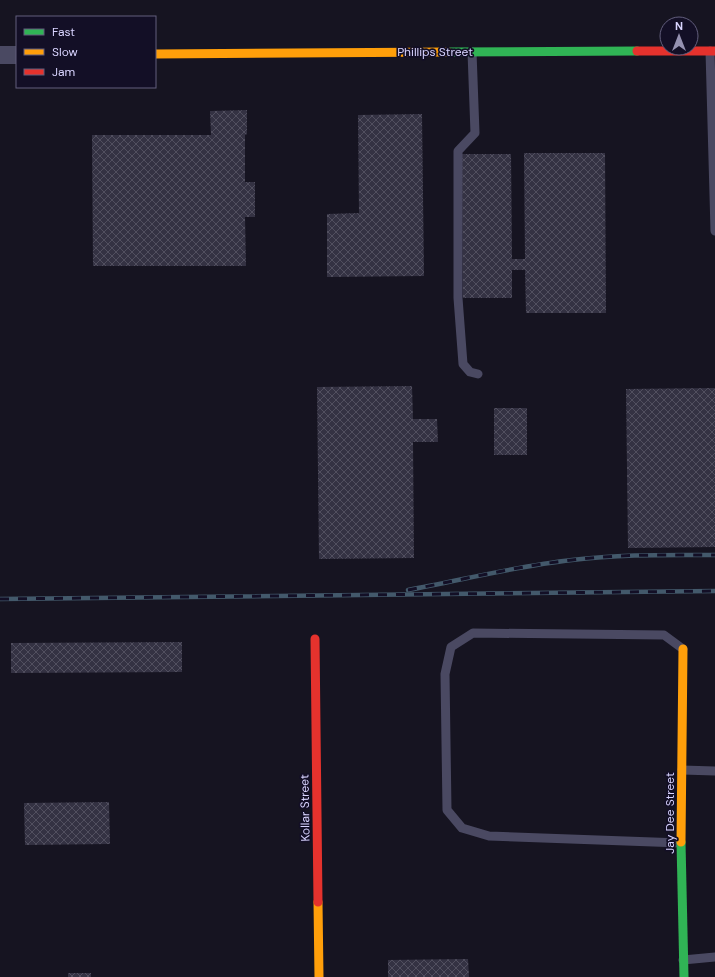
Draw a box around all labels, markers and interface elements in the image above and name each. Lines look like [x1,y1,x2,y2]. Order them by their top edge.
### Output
legend [16,16,156,88]
north arrow [659,16,699,56]
text: N [675,19,683,33]
text: Fast [52,24,75,40]
text: Slow [52,44,78,60]
street label: Phillips Street [397,44,473,60]
text: Jam [52,64,75,80]
street label: Jay Dee Street [662,772,678,854]
street label: Kollar Street [296,774,314,842]

